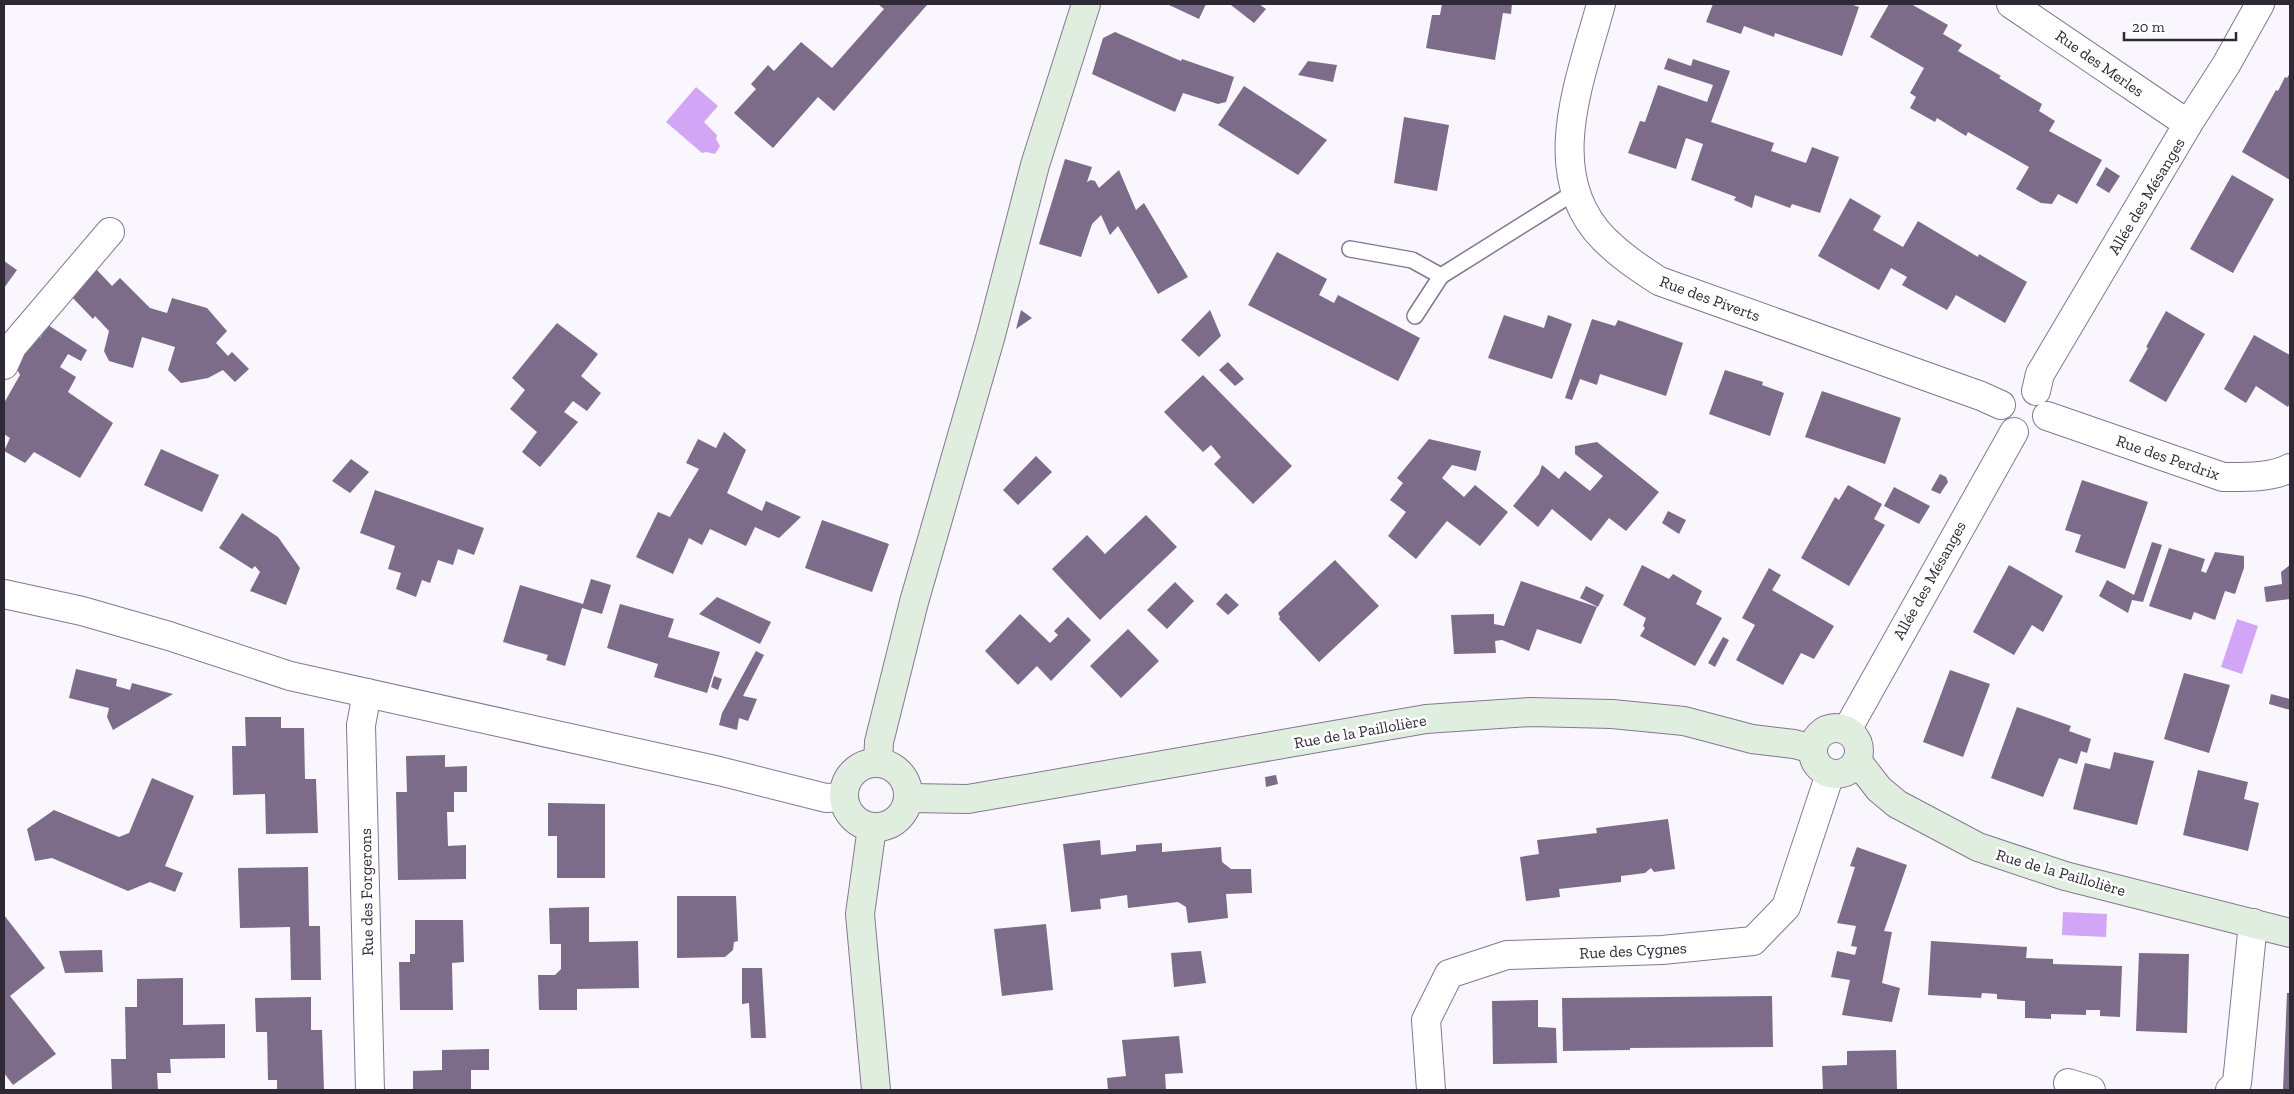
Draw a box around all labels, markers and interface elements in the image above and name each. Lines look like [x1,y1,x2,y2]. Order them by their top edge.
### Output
scale bar [2124,10,2236,42]
text: 20 m [2132,18,2165,36]
street label: Rue des Merles [2052,26,2148,101]
street label: Allée des Mésanges [2104,134,2189,258]
street label: Rue des Piverts [1657,272,1763,325]
street label: Rue des Perdrix [2114,431,2222,484]
street label: Allée des Mésanges [1889,517,1970,643]
street label: Rue de la Paillolière [1292,710,1428,752]
street label: Rue des Forgerons [356,828,377,956]
street label: Rue de la Paillolière [1994,845,2128,900]
street label: Rue des Cygnes [1579,938,1687,963]

